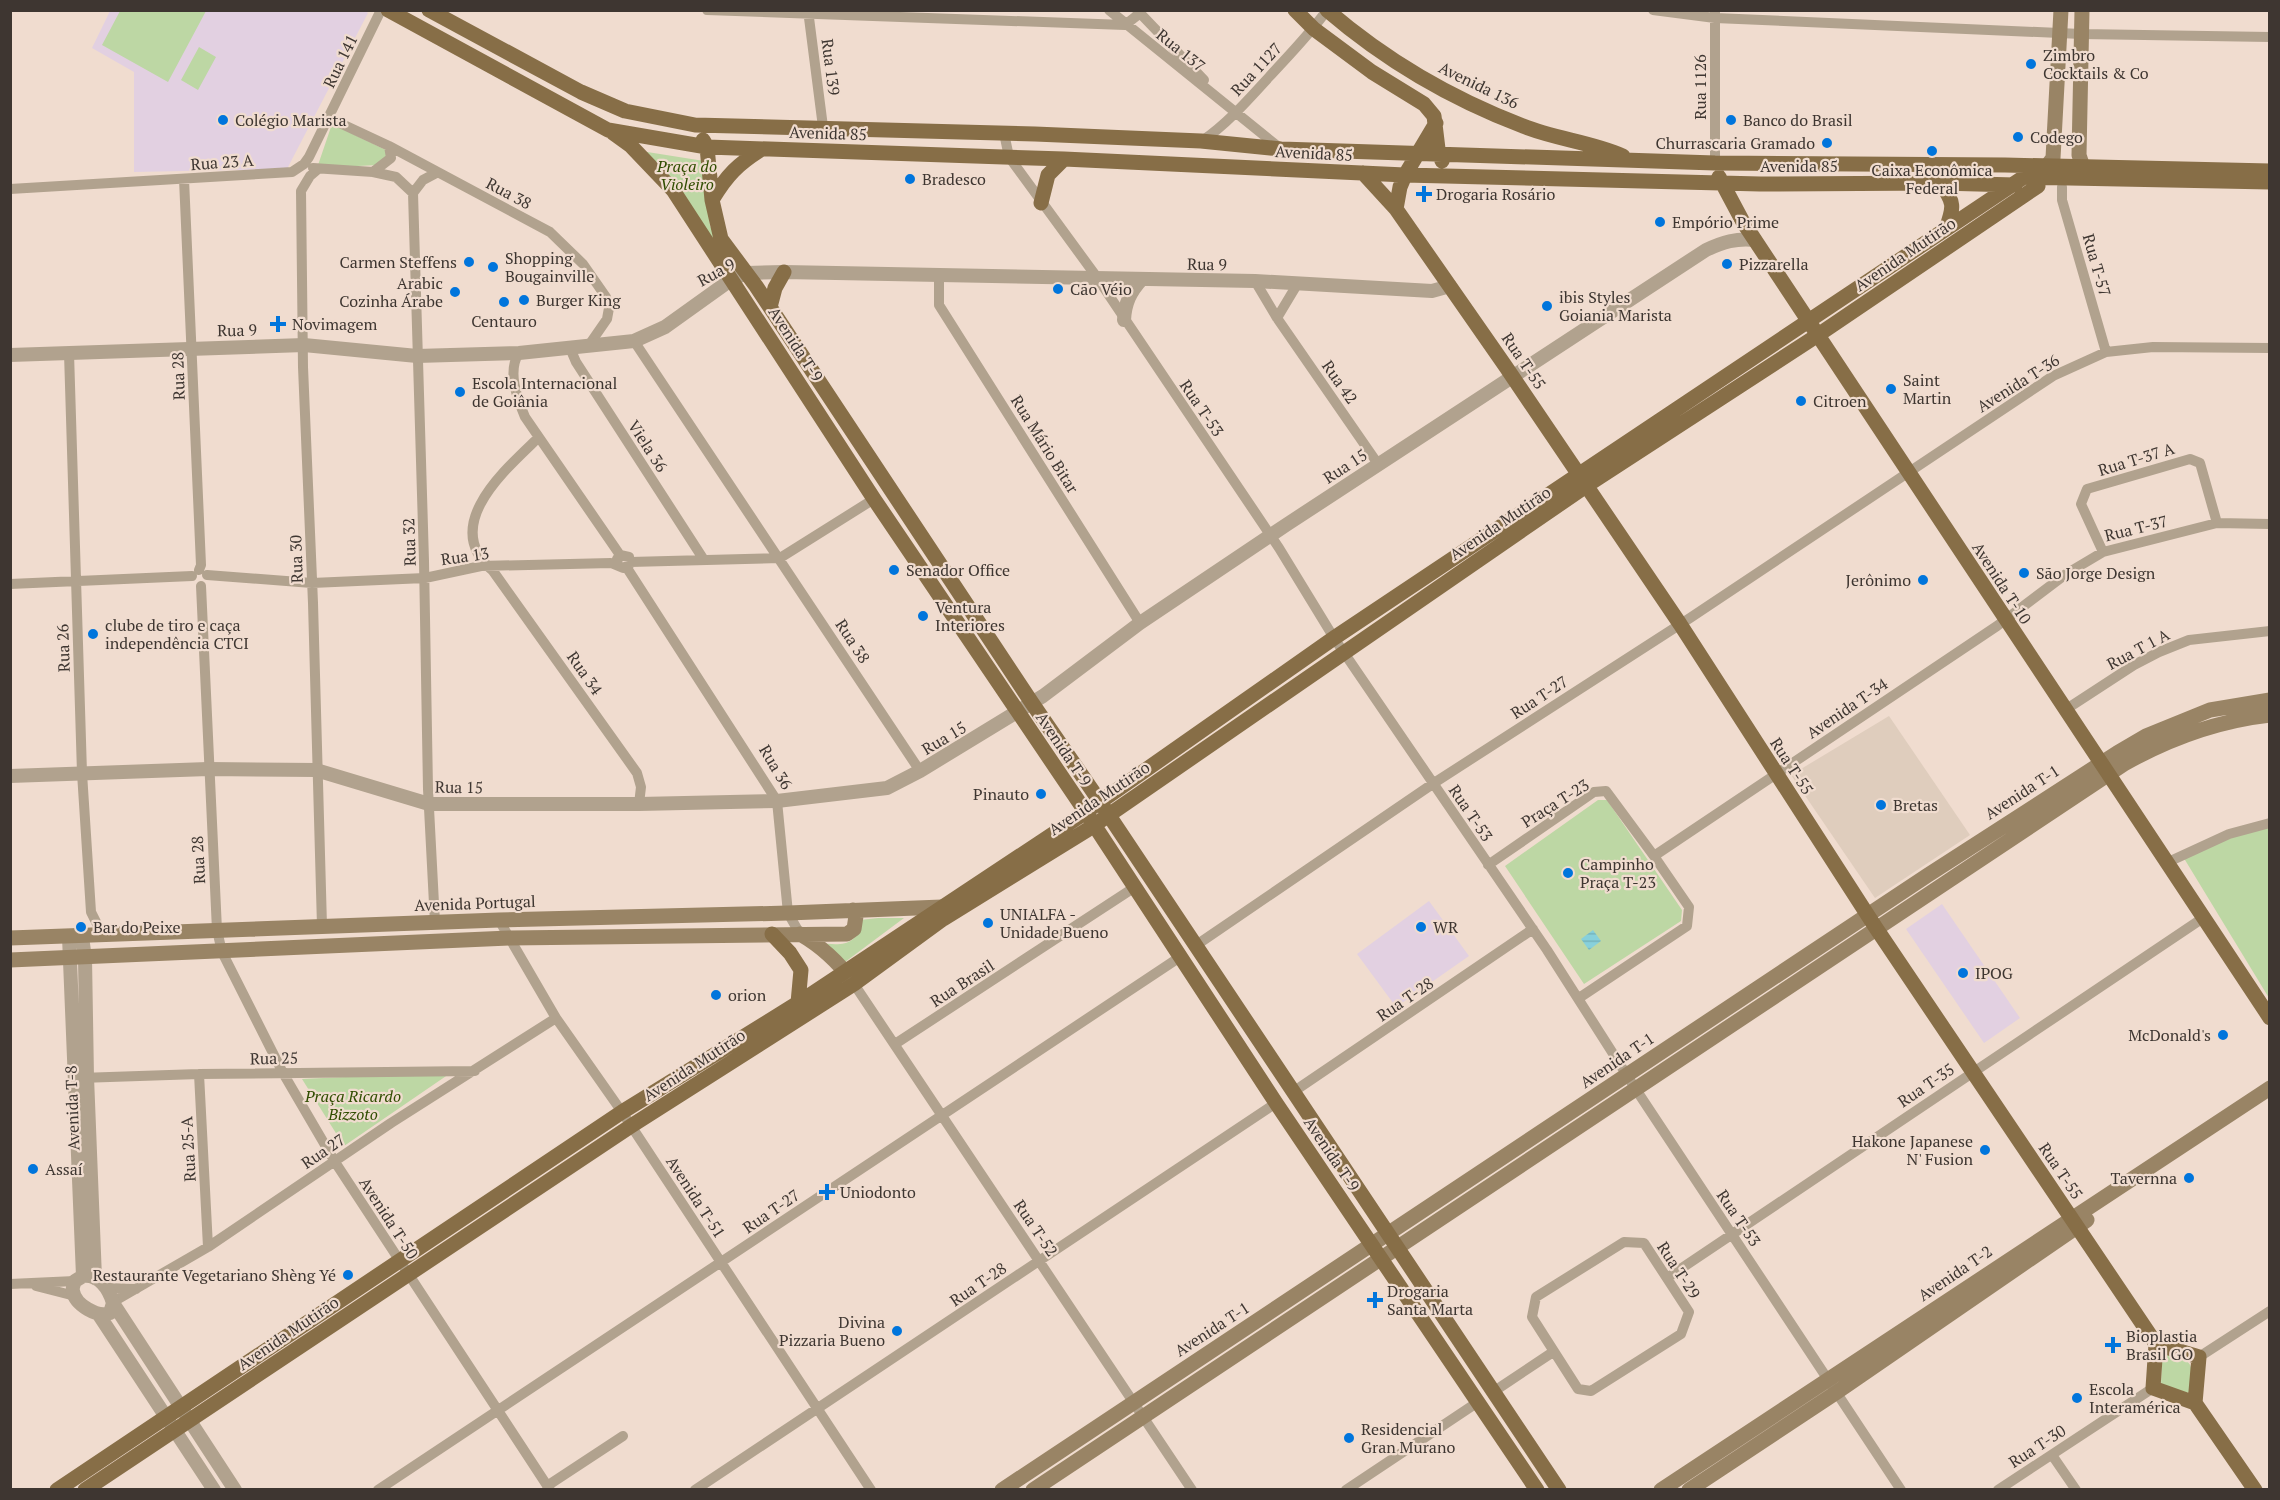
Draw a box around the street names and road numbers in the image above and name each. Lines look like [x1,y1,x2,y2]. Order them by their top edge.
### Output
street label: Rua 137 [1152,24,1210,76]
street label: Rua 141 [318,31,362,91]
street label: Rua 139 [817,37,845,97]
street label: Rua 1127 [1226,38,1286,100]
street label: Rua 1126 [1689,54,1711,120]
street label: Avenida 136 [1435,56,1523,114]
street label: Avenida 85 [789,121,867,145]
street label: Avenida 85 [1275,140,1353,166]
street label: Rua 23 A [190,149,254,175]
street label: Avenida 85 [1760,155,1838,177]
street label: Rua 38 [482,172,536,214]
street label: Avenida Mutirão [1850,212,1960,296]
street label: Rua T-57 [2078,231,2116,299]
street label: Rua 9 [693,253,739,291]
street label: Rua 9 [1187,253,1227,275]
street label: Avenida T-9 [764,302,828,386]
street label: Rua 9 [217,319,257,341]
street label: Rua T-55 [1497,328,1551,394]
street label: Avenida T-36 [1972,349,2064,417]
street label: Rua 28 [166,351,190,401]
street label: Rua 42 [1317,356,1363,408]
street label: Rua T-53 [1175,375,1229,441]
street label: Rua Mário Bitar [1006,391,1084,498]
street label: Viela 36 [623,416,673,477]
street label: Rua T-37 A [2095,437,2177,481]
street label: Rua 15 [1319,444,1371,488]
street label: Avenida Mutirão [1445,481,1555,565]
street label: Rua T-37 [2102,510,2170,546]
street label: Rua 32 [397,517,421,567]
street label: Rua 30 [284,534,308,584]
street label: Avenida T-10 [1967,538,2037,628]
street label: Rua 13 [440,542,490,570]
street label: Rua 38 [831,615,875,667]
street label: Rua 26 [51,623,75,673]
street label: Rua T 1 A [2103,623,2173,675]
street label: Rua 34 [562,647,608,700]
street label: Rua T-27 [1506,670,1572,724]
street label: Avenida T-34 [1802,672,1892,743]
street label: Avenida T-9 [1031,708,1097,790]
street label: Rua 15 [918,716,970,760]
street label: Rua T-55 [1765,733,1819,799]
street label: Rua 36 [754,741,798,794]
street label: Avenida Mutirão [1044,756,1154,840]
street label: Avenida T-1 [1980,760,2064,824]
street label: Praça T-23 [1517,774,1593,832]
street label: Rua 15 [435,776,483,798]
street label: Rua T-53 [1444,780,1498,846]
street label: Rua 28 [186,835,210,885]
street label: Avenida Portugal [414,890,536,916]
street label: Rua Brasil [926,954,998,1012]
street label: Rua T-28 [1372,972,1438,1026]
street label: Avenida Mutirão [639,1024,749,1106]
street label: Avenida T-1 [1576,1027,1658,1093]
street label: Rua 25 [250,1047,298,1069]
street label: Rua T-35 [1893,1058,1959,1112]
street label: Avenida T-8 [60,1065,84,1151]
street label: Avenida T-9 [1299,1113,1365,1195]
street label: Rua 25-A [175,1116,201,1182]
street label: Rua 27 [297,1128,349,1174]
street label: Rua T-55 [2034,1138,2088,1204]
street label: Avenida T-51 [661,1152,731,1242]
street label: Avenida T-50 [354,1173,424,1263]
street label: Rua T-27 [738,1184,804,1238]
street label: Rua T-53 [1712,1185,1766,1251]
street label: Rua T-52 [1009,1195,1063,1261]
street label: Rua T-29 [1652,1237,1706,1303]
street label: Avenida T-2 [1914,1240,1996,1306]
street label: Rua T-28 [945,1257,1011,1311]
street label: Avenida Mutirão [233,1291,343,1375]
street label: Avenida T-1 [1170,1297,1254,1361]
street label: Rua T-30 [2004,1419,2070,1473]

